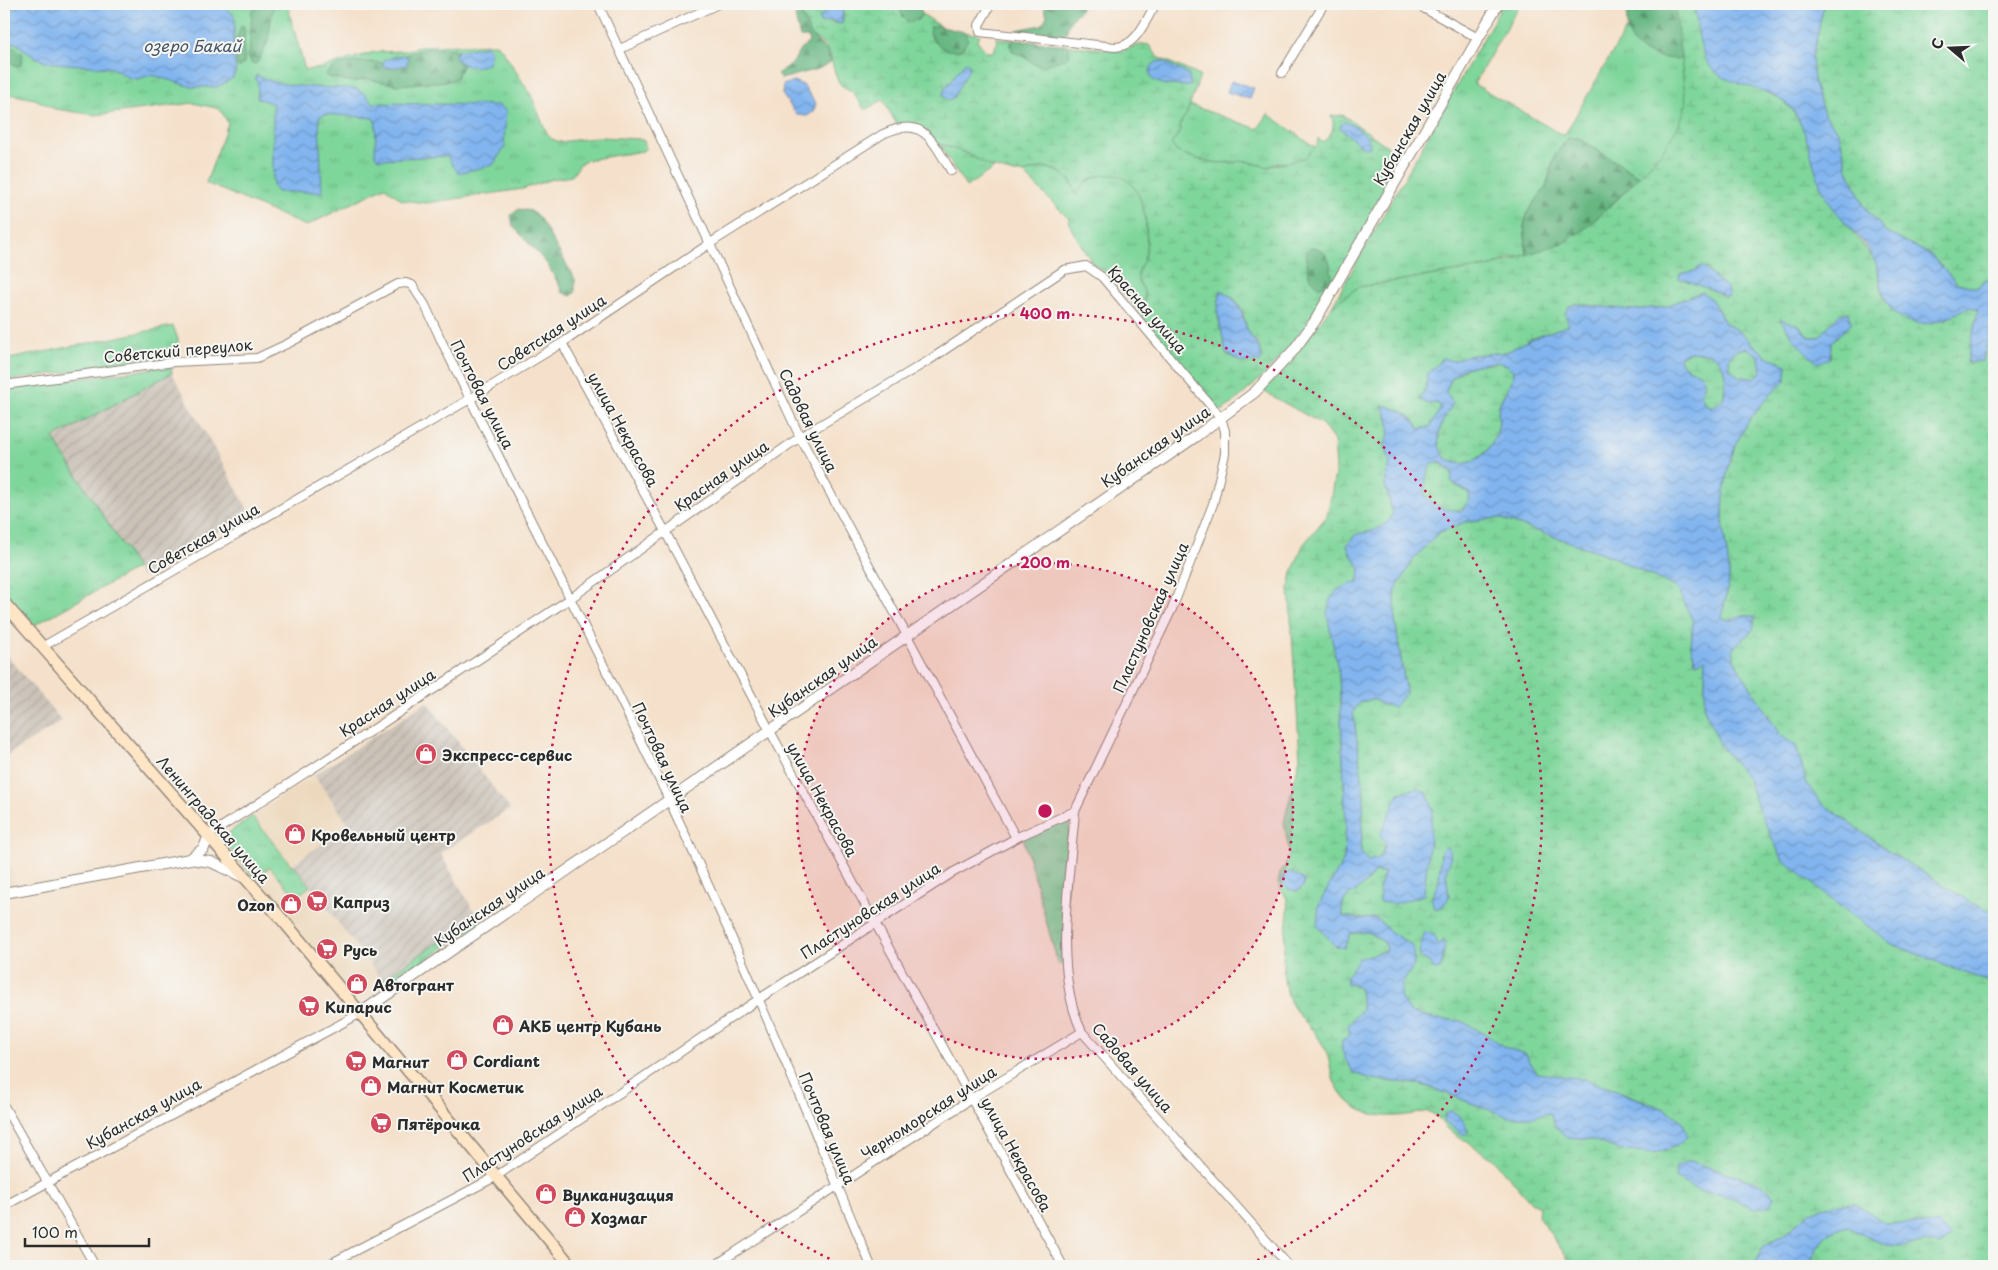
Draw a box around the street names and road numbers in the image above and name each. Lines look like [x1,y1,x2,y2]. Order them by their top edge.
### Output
street label: Кубанская улица [1367,66,1451,189]
street label: Красная улица [1103,260,1193,359]
street label: Советская улица [492,288,611,376]
street label: Советский переулок [103,332,253,368]
street label: Почтовая улица [446,335,521,453]
street label: Садовая улица [774,364,844,476]
street label: улица Некрасова [583,367,665,491]
street label: Кубанская улица [1096,399,1215,492]
street label: Красная улица [669,434,773,516]
street label: Советская улица [143,496,264,579]
street label: Пластуновская улица [1106,538,1194,696]
street label: Кубанская улица [763,629,882,722]
street label: Красная улица [335,662,440,742]
street label: Почтовая улица [627,698,699,817]
street label: улица Некрасова [782,737,864,861]
street label: Ленинградская улица [152,750,276,888]
street label: Пластуновская улица [796,856,945,964]
street label: Кубанская улица [429,860,549,952]
street label: Садовая улица [1087,1017,1179,1118]
street label: Черноморская улица [856,1059,1001,1165]
street label: Почтовая улица [794,1068,862,1188]
street label: Кубанская улица [81,1071,205,1154]
street label: Пластуновская улица [458,1079,607,1187]
street label: улица Некрасова [976,1092,1058,1216]

